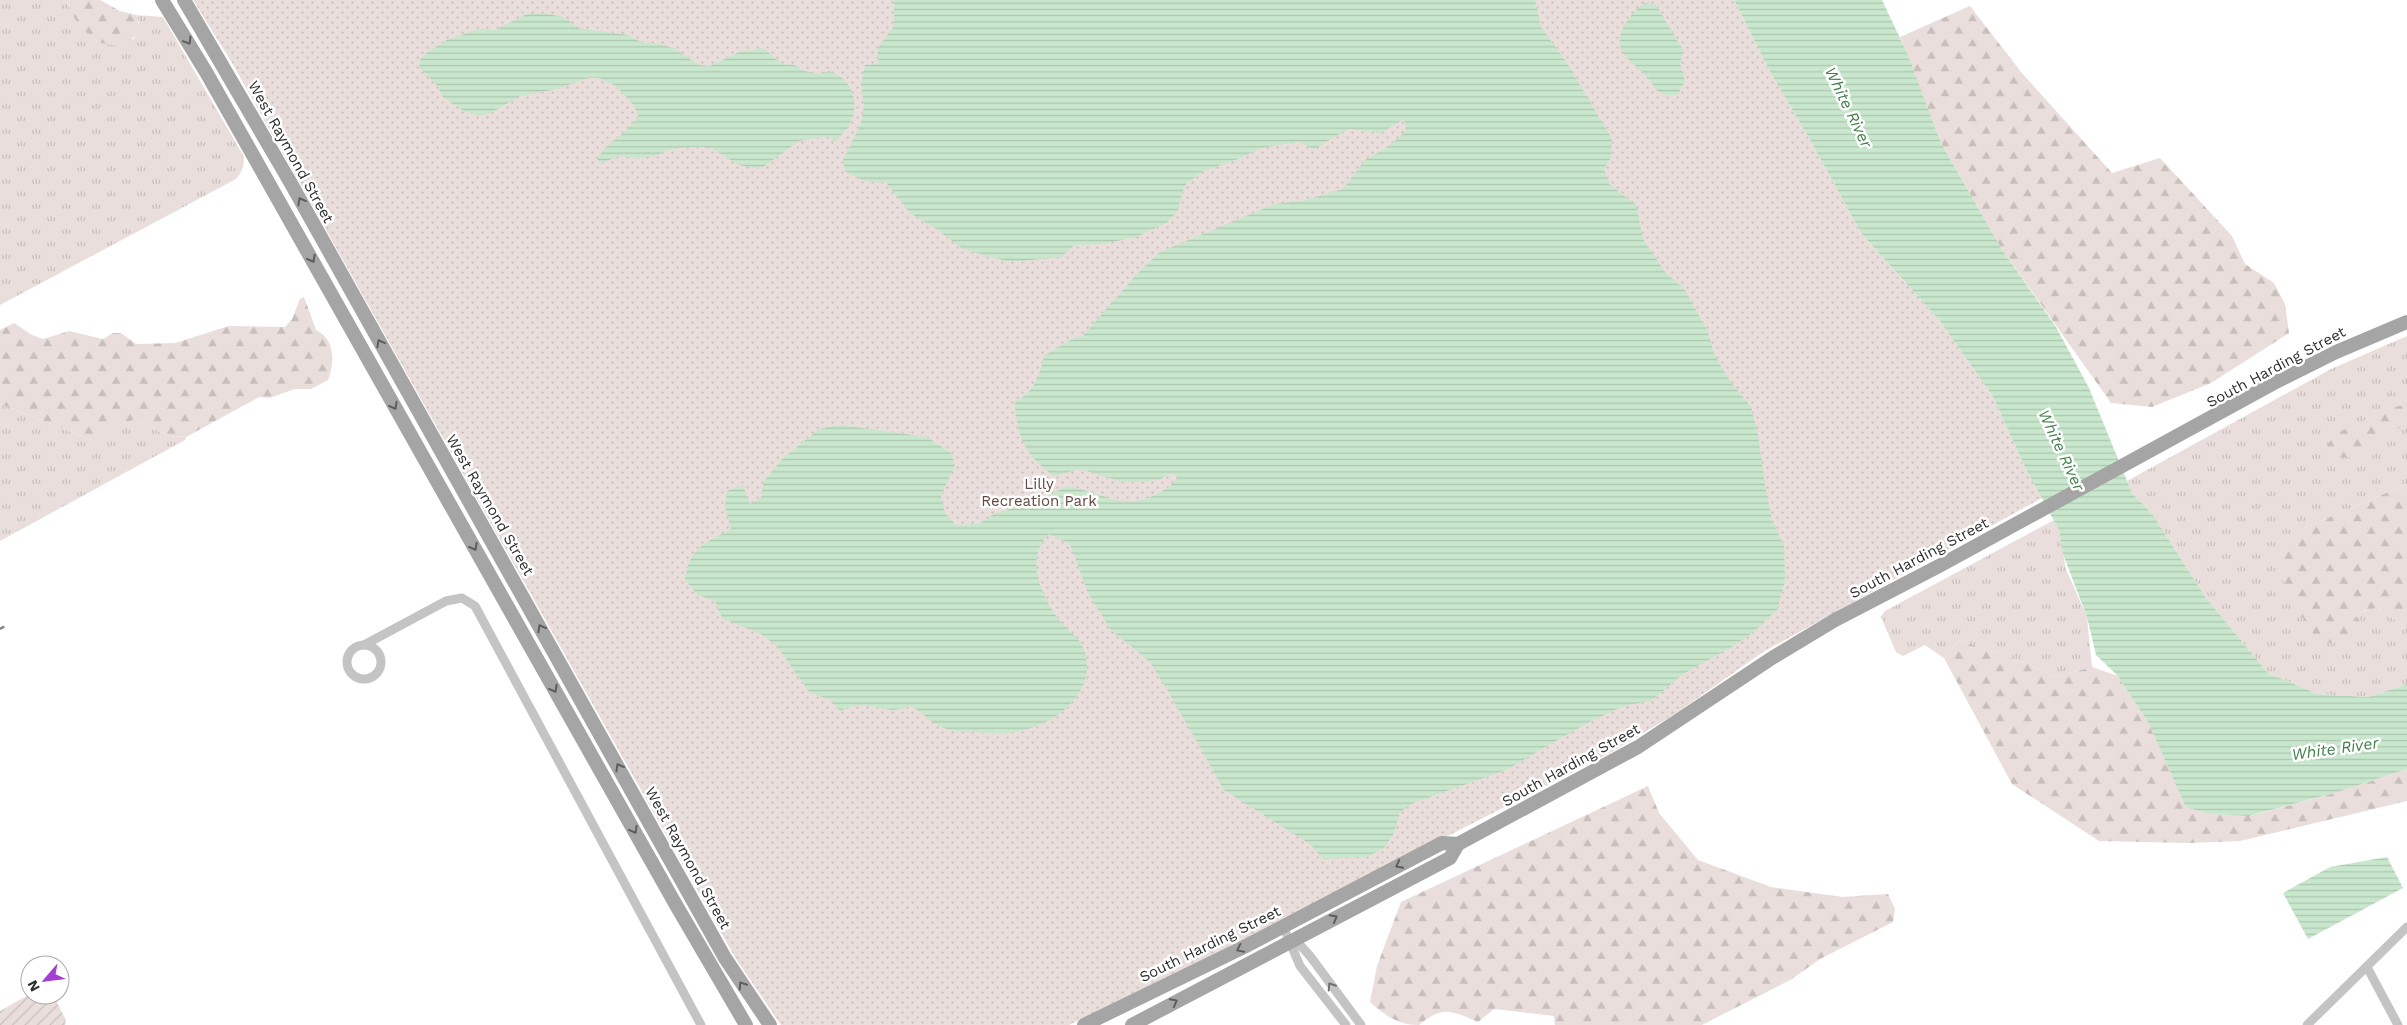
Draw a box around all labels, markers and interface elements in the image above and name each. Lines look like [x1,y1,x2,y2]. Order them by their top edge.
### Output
one-way arrow [182,36,192,45]
water label: White River [1821,64,1877,151]
street label: West Raymond Street [244,78,338,227]
one-way arrow [297,198,307,207]
one-way arrow [305,253,315,262]
street label: South Harding Street [2203,322,2349,411]
one-way arrow [376,339,386,348]
one-way arrow [388,400,398,409]
water label: White River [2034,407,2089,495]
street label: West Raymond Street [442,431,538,579]
park label: Lilly Recreation Park [981,475,1097,510]
street label: South Harding Street [1846,513,1992,602]
one-way arrow [468,542,478,551]
one-way arrow [537,625,547,634]
one-way arrow [548,683,558,692]
street label: South Harding Street [1499,719,1644,810]
water label: White River [2290,733,2381,764]
one-way arrow [615,764,625,773]
street label: West Raymond Street [641,784,735,933]
one-way arrow [627,825,637,834]
one-way arrow [1395,859,1404,869]
street label: South Harding Street [1136,902,1284,986]
one-way arrow [1329,915,1338,925]
one-way arrow [1236,943,1245,953]
north arrow [20,955,70,1005]
text: N [24,978,43,994]
one-way arrow [739,981,748,990]
one-way arrow [1328,982,1338,991]
one-way arrow [1169,998,1178,1008]

